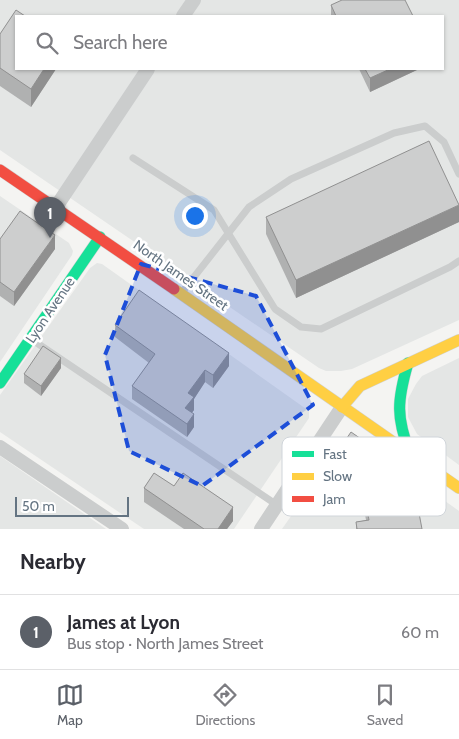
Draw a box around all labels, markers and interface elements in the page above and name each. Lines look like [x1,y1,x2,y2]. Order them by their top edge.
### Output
search box [15,15,444,70]
icon: search [33,29,61,57]
text: Search here [73,31,167,54]
pin: 1 [34,197,66,238]
your location [182,203,208,229]
street label: North James Street [130,236,232,315]
street label: Lyon Avenue [21,273,79,347]
legend [282,437,446,516]
text: Fast [323,445,347,463]
text: Slow [323,467,352,485]
text: Jam [322,490,345,508]
scale bar [15,494,129,517]
text: 50 m [22,497,55,515]
text: Nearby [20,549,86,574]
text: James at Lyon [67,611,180,634]
text: 1 [33,623,39,642]
text: 60 m [401,623,439,642]
text: Bus stop · North James Street [67,634,263,653]
tab: Map [56,681,84,729]
tab: Directions [195,681,255,729]
tab: Saved [367,681,403,729]

